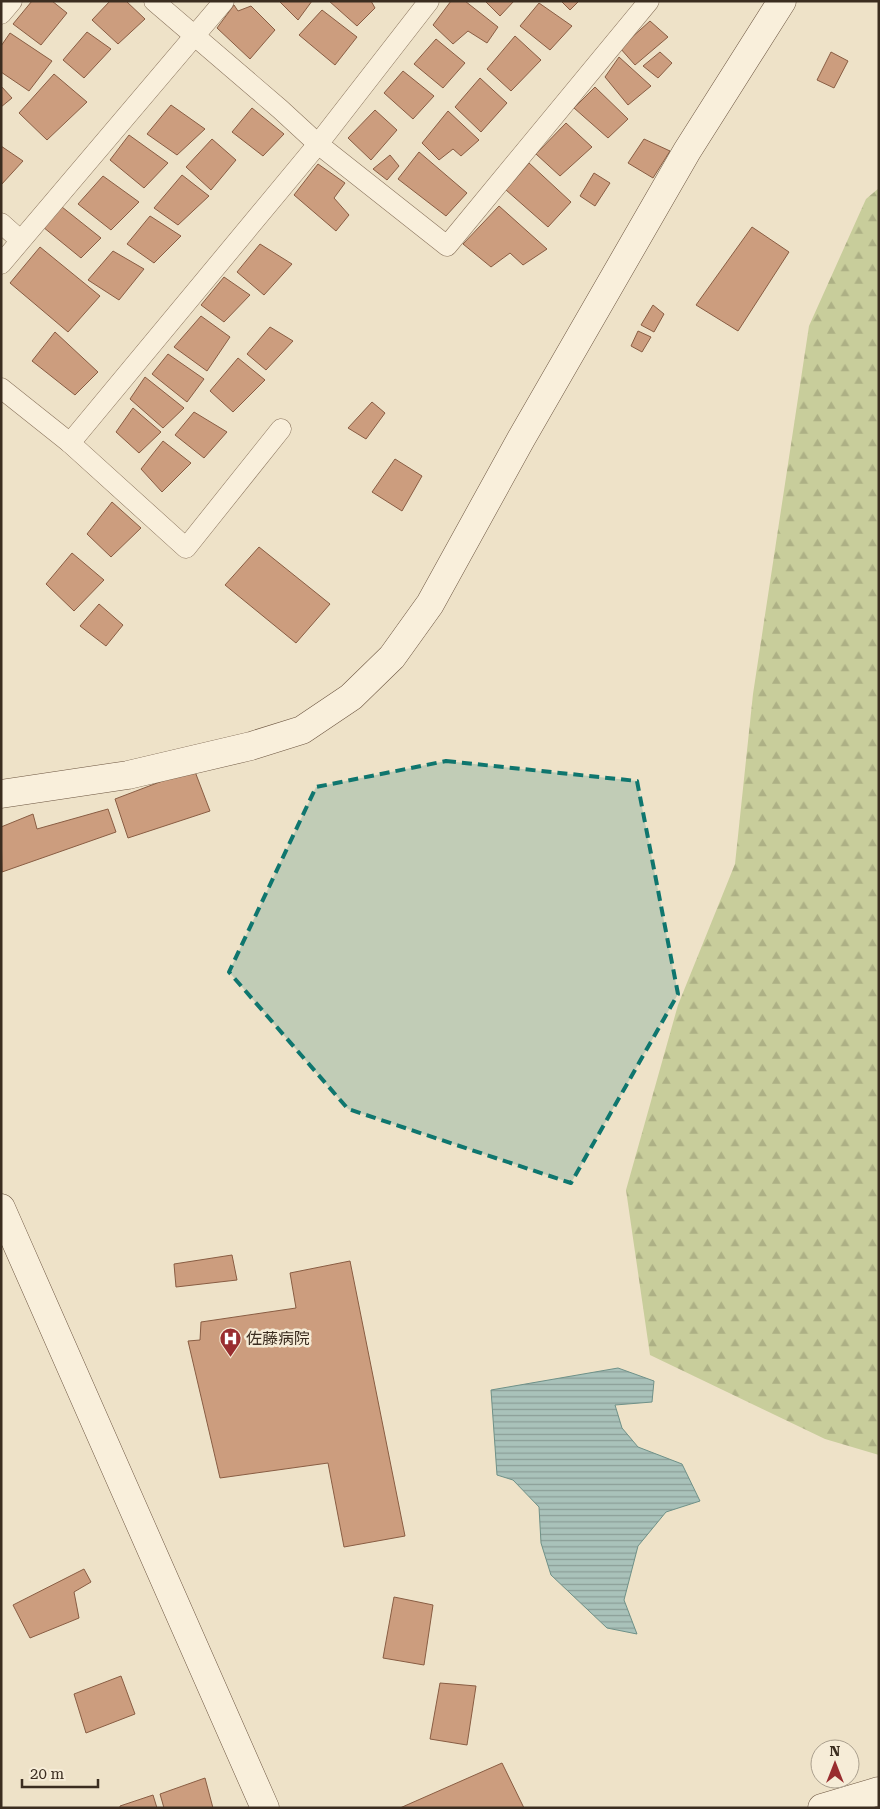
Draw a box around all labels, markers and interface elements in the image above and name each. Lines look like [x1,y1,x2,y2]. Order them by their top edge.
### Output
hospital icon: 佐藤病院 [218,1326,242,1357]
place label: 佐藤病院 [246,1329,310,1348]
north arrow [810,1739,860,1789]
text: N [830,1743,841,1759]
scale bar [22,1756,99,1788]
text: 20 m [30,1765,65,1783]

